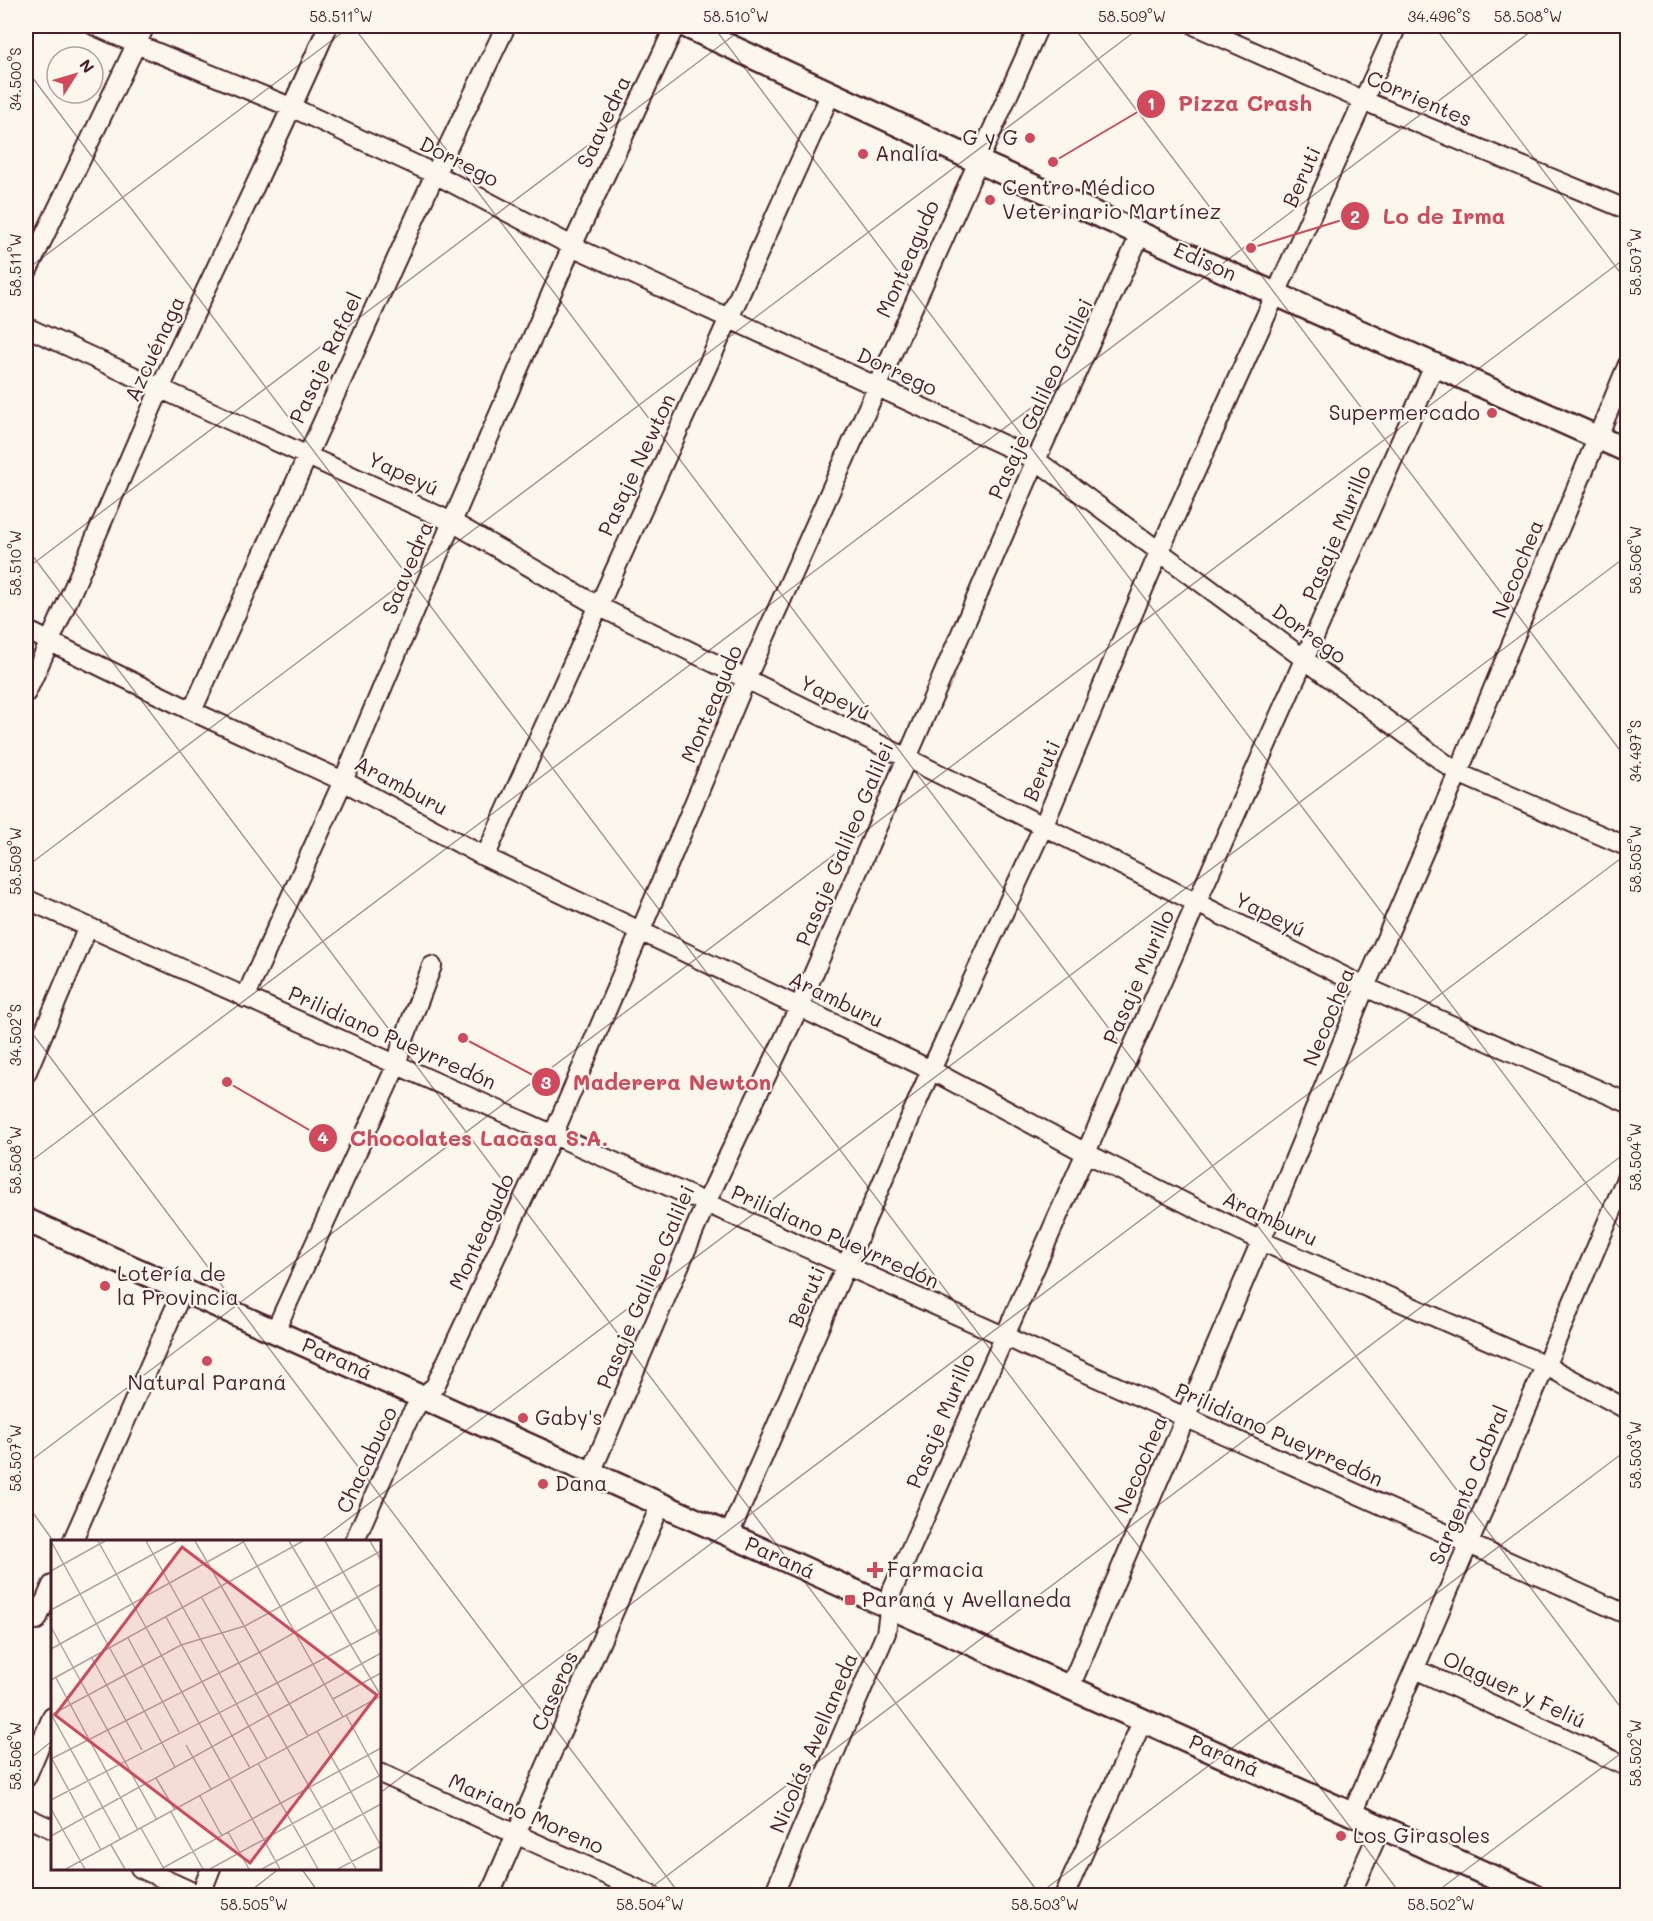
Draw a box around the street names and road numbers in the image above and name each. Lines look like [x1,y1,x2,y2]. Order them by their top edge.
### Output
street label: Corrientes [1363,63,1476,132]
street label: Saavedra [569,71,636,172]
street label: Dorrego [415,129,504,192]
street label: Beruti [1275,142,1326,211]
street label: Monteagudo [869,196,945,321]
street label: Edison [1170,235,1241,286]
street label: Pasaje Rafael [282,287,367,427]
street label: Azcuénaga [118,291,190,405]
street label: Pasaje Galileo Galilei [981,294,1098,503]
street label: Dorrego [853,340,942,401]
street label: Pasaje Newton [591,389,680,540]
street label: Yapeyú [364,445,443,501]
street label: Pasaje Murillo [1295,461,1376,604]
street label: Necochea [1485,515,1549,622]
street label: Saavedra [375,517,438,618]
street label: Dorrego [1267,597,1352,669]
street label: Monteagudo [674,640,748,766]
street label: Yapeyú [796,668,875,725]
street label: Beruti [1016,736,1066,805]
street label: Pasaje Galileo Galilei [788,737,899,949]
street label: Aramburu [350,749,453,820]
street label: Yapeyú [1231,885,1310,942]
street label: Pasaje Murillo [1096,905,1179,1048]
street label: Necochea [1296,963,1360,1070]
street label: Aramburu [785,964,888,1033]
street label: Prilidiano Pueyrredón [284,979,501,1095]
street label: Monteagudo [442,1169,519,1294]
street label: Prilidiano Pueyrredón [727,1178,944,1294]
street label: Pasaje Galileo Galilei [589,1180,700,1392]
street label: Aramburu [1219,1184,1322,1251]
street label: Beruti [781,1262,831,1331]
street label: Paraná [298,1330,377,1385]
street label: Pasaje Murillo [899,1349,980,1492]
street label: Prilidiano Pueyrredón [1171,1376,1388,1492]
street label: Sargento Cabral [1422,1400,1513,1568]
street label: Chacabuco [329,1402,402,1517]
street label: Necochea [1107,1411,1172,1517]
street label: Paraná [741,1529,820,1584]
street label: Olaguer y Feliú [1439,1644,1590,1734]
street label: Caseros [524,1646,583,1734]
street label: Nicolás Avellaneda [762,1648,863,1837]
street label: Paraná [1185,1727,1264,1782]
street label: Mariano Moreno [445,1766,609,1859]

